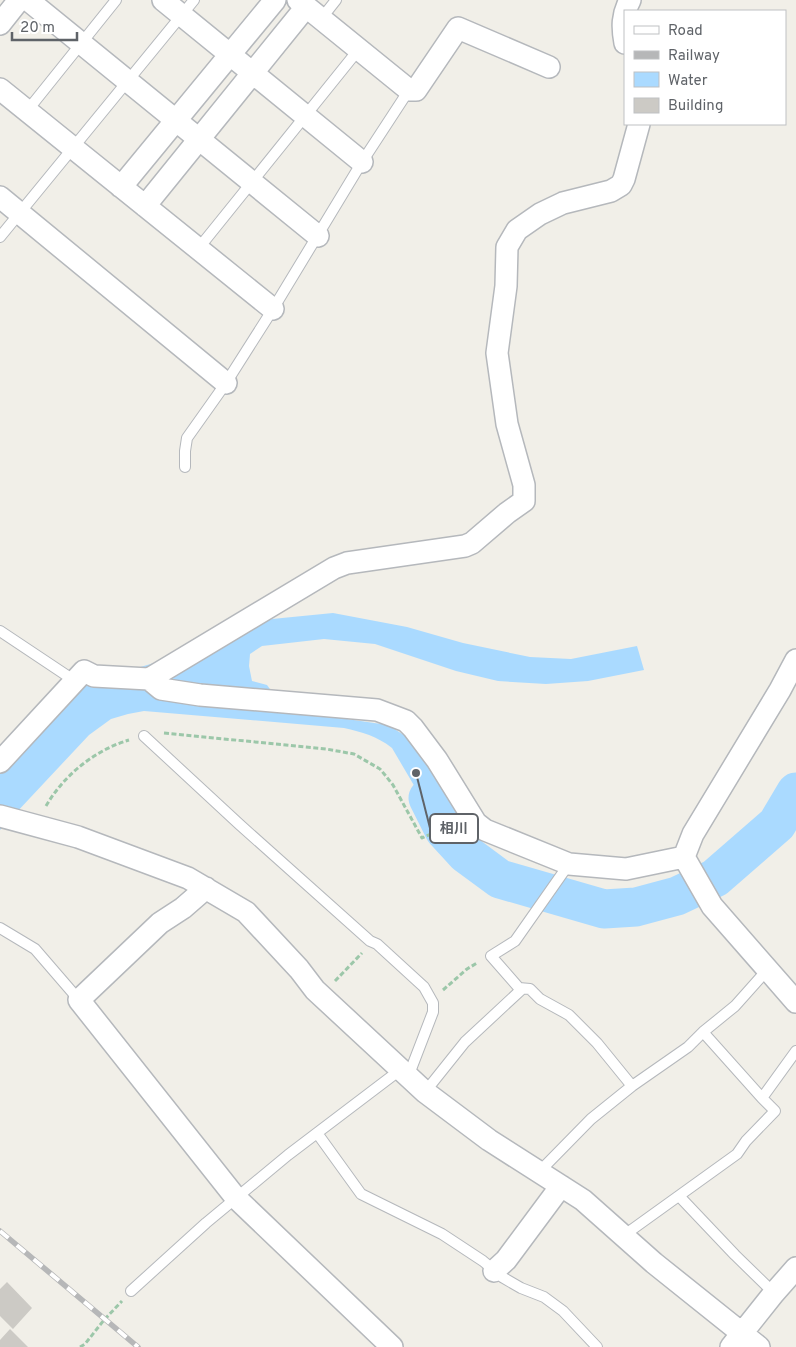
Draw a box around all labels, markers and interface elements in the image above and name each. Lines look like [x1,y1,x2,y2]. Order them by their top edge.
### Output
scale bar [12,10,78,42]
legend [624,10,786,125]
text: 20 m [20,19,55,38]
text: Road [668,22,703,41]
text: Railway [668,47,720,66]
text: Water [668,72,708,91]
text: Building [668,97,723,116]
callout: 相川 [430,814,478,843]
text: 相川 [440,821,468,838]

